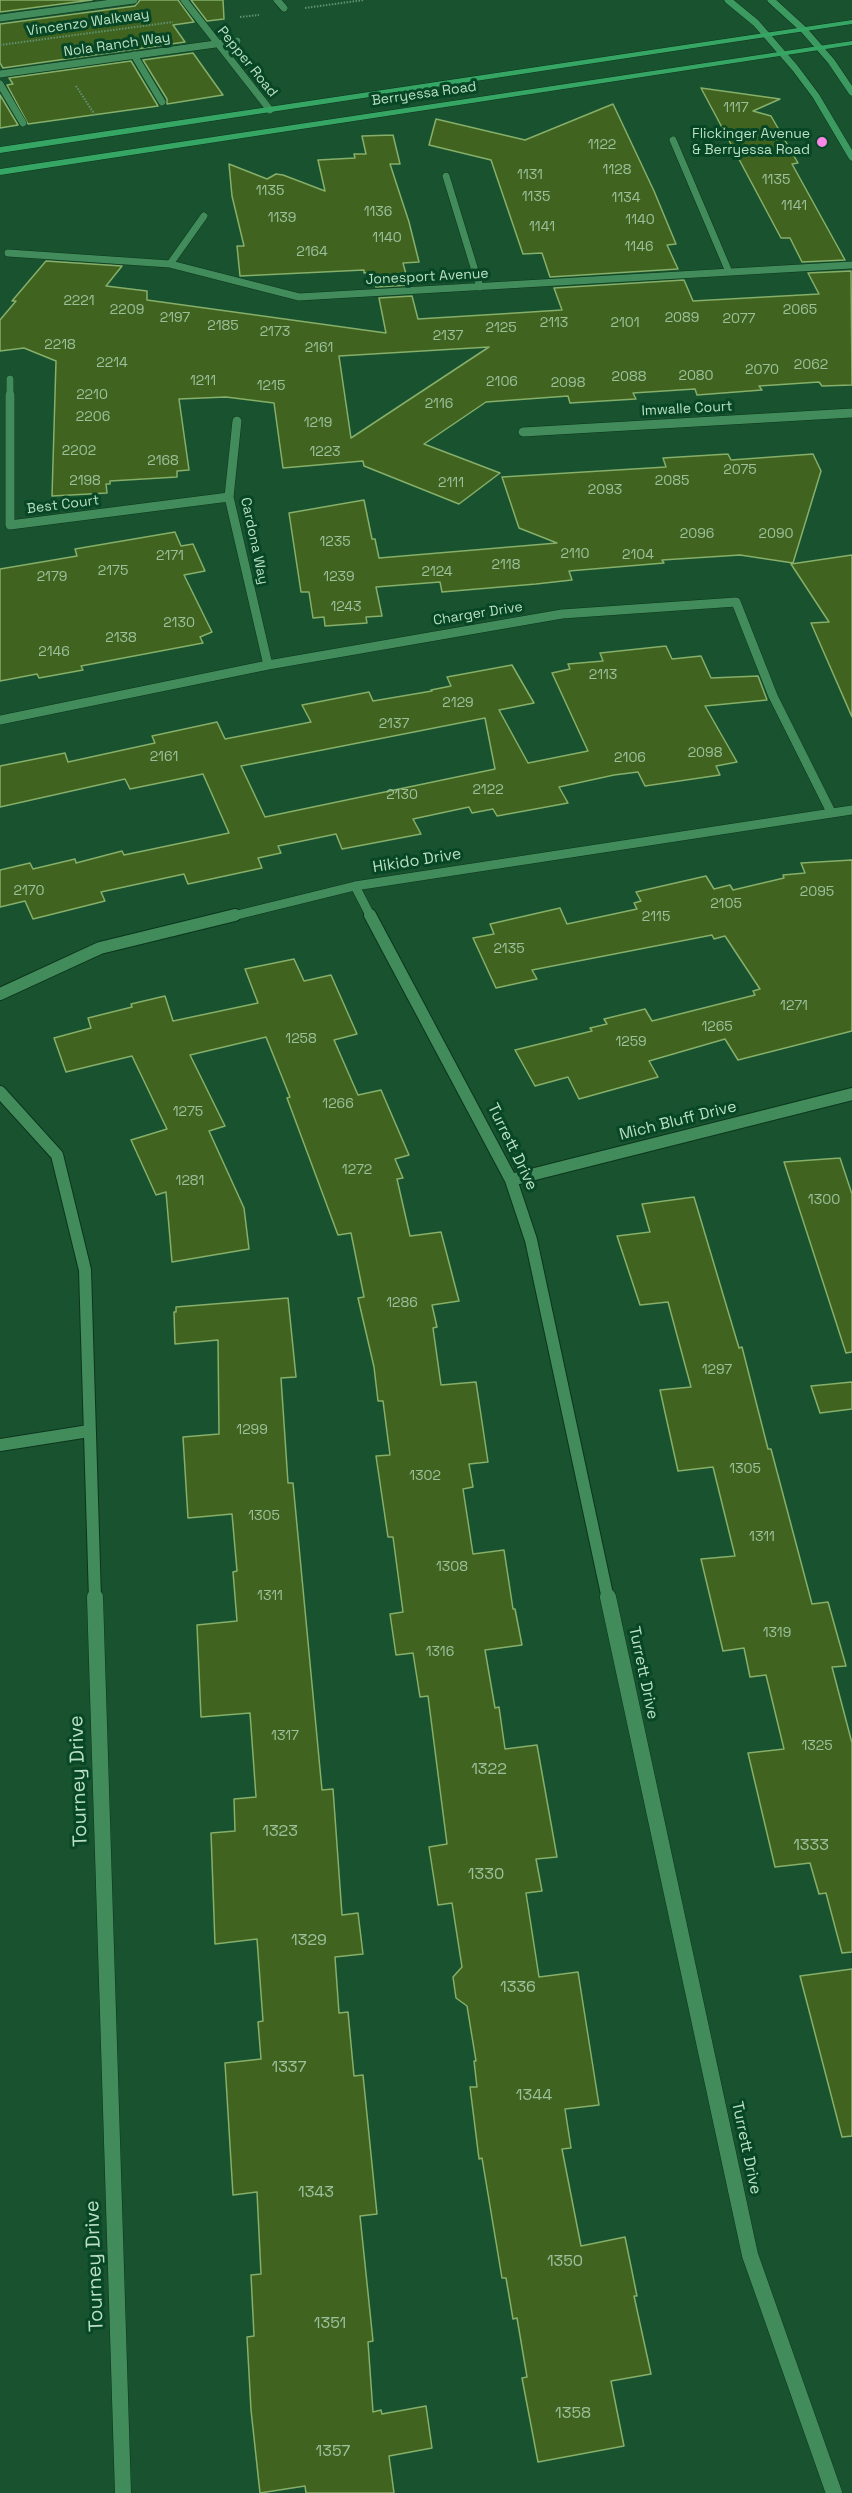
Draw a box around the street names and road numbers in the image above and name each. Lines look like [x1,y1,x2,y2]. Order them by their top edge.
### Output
street label: Vincenzo Walkway [26,6,150,40]
street label: Pepper Road [213,23,281,101]
street label: Nola Ranch Way [63,29,171,61]
street label: Berryessa Road [371,78,477,110]
street label: Jonesport Avenue [365,265,489,289]
street label: Imwalle Court [641,398,733,420]
street label: Best Court [26,492,100,518]
street label: Cardona Way [237,496,271,586]
street label: Charger Drive [432,599,524,629]
street label: Hikido Drive [371,845,463,877]
street label: Mich Bluff Drive [617,1097,739,1145]
street label: Turrett Drive [483,1100,541,1194]
street label: Turrett Drive [624,1625,662,1721]
street label: Tourney Drive [65,1715,93,1847]
street label: Turrett Drive [727,2100,765,2196]
street label: Tourney Drive [81,2200,109,2332]

